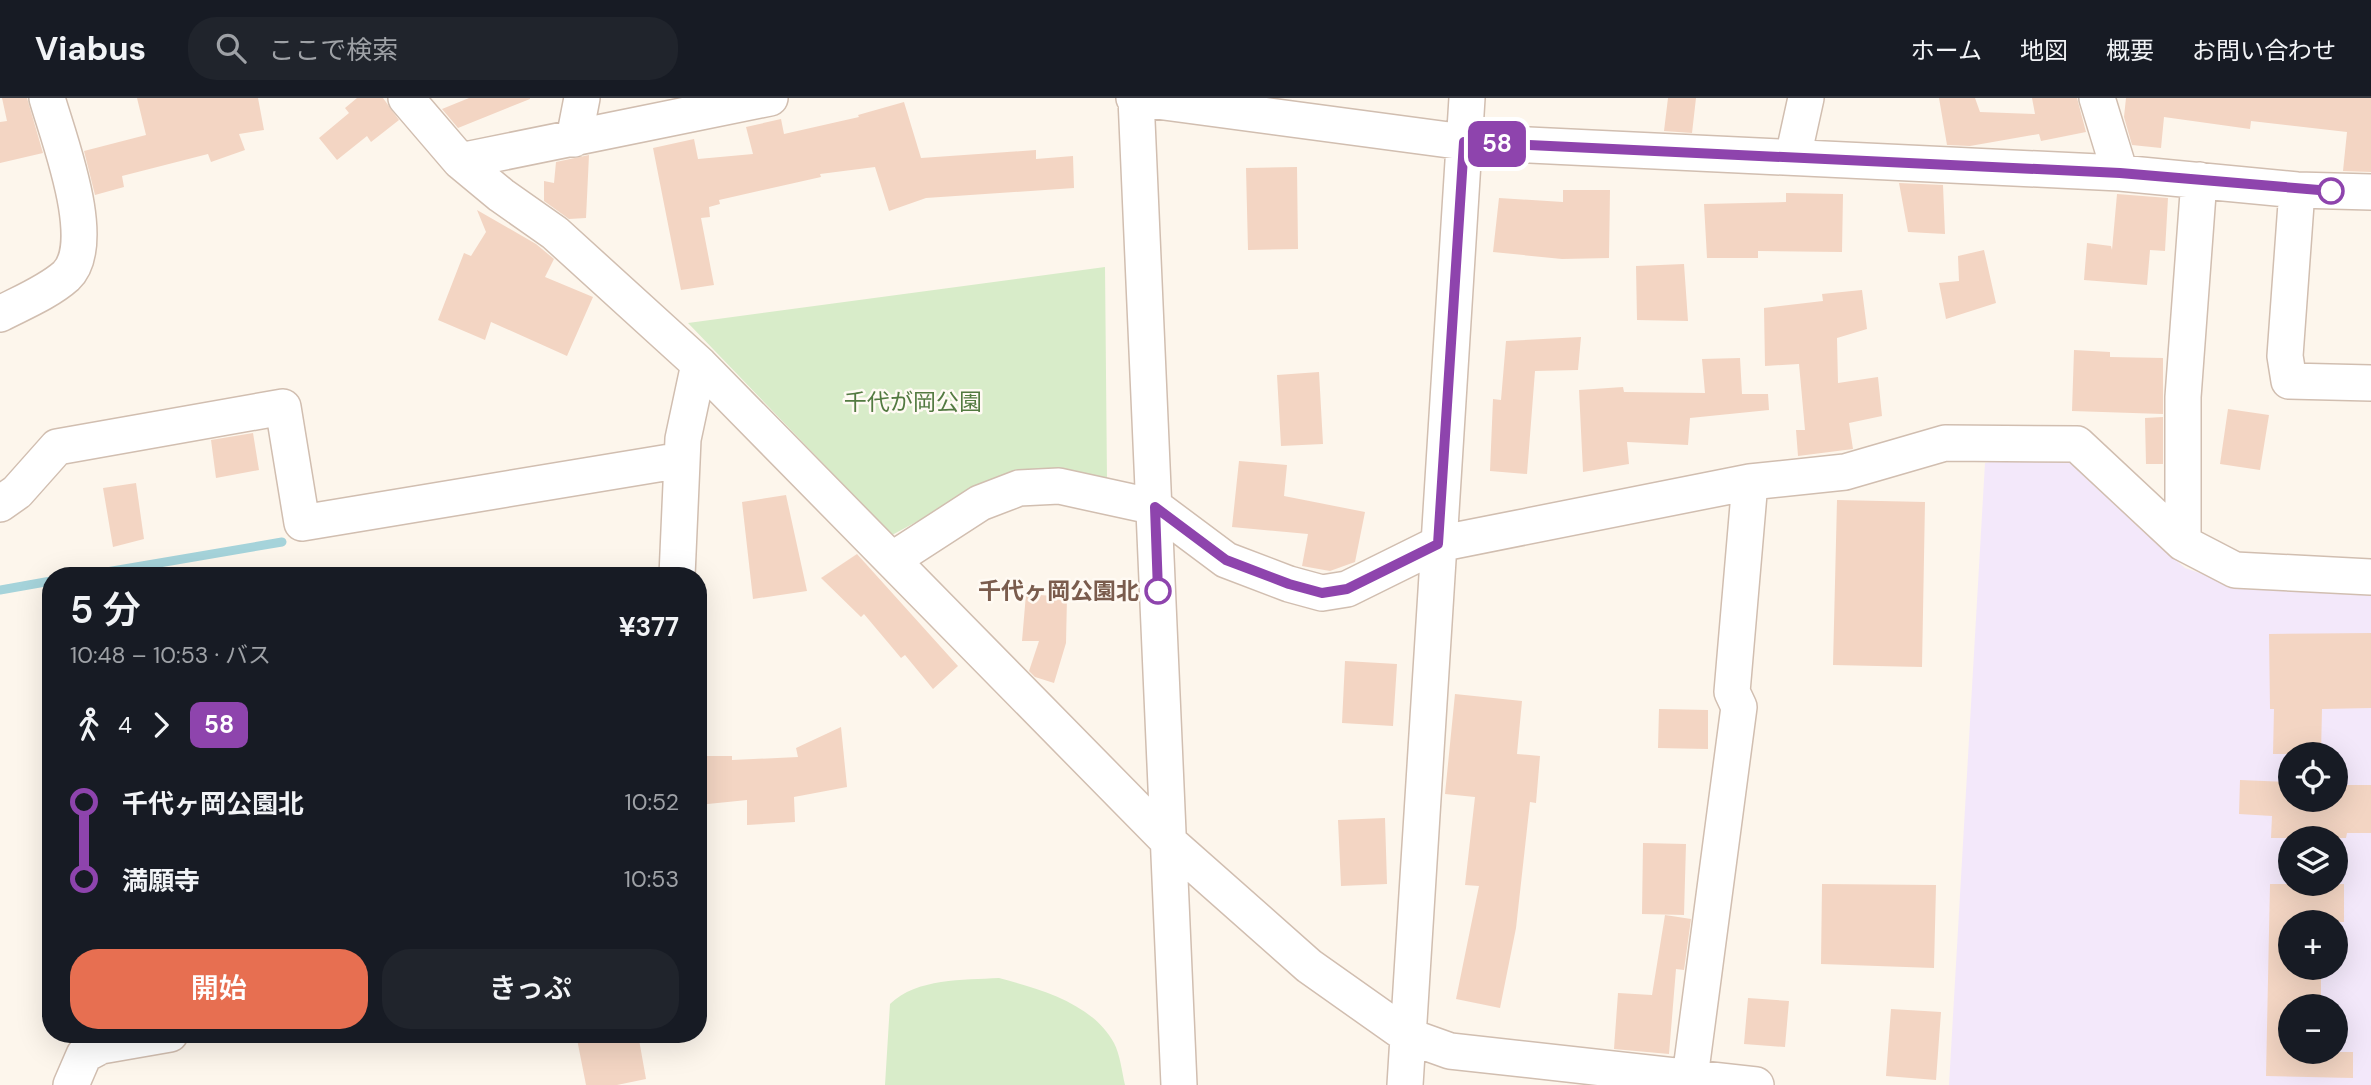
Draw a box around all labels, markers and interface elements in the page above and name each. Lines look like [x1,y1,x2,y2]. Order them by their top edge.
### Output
search box [188,17,678,80]
text: Viabus [35,27,146,70]
icon: search [212,29,250,67]
text: ここで検索 [268,33,398,67]
text: ホーム [1911,35,1982,66]
text: 地図 [2020,35,2068,66]
text: 概要 [2106,35,2154,66]
text: お問い合わせ [2192,35,2336,66]
line badge: 58 [1466,121,1528,167]
text: 58 [1482,128,1512,159]
unlabelled marker [2318,178,2344,204]
park label: 千代が岡公園 [844,387,982,417]
place label: 千代ヶ岡公園北 [978,576,1139,606]
marker: 千代ヶ岡公園北 [1145,578,1171,604]
text: 5 分 [70,585,141,635]
text: ¥377 [619,610,679,644]
text: 10:48 – 10:53 · バス [70,640,271,670]
icon: walk [70,706,108,744]
icon: forward [142,706,180,744]
text: 58 [204,709,234,740]
text: 4 [118,710,132,740]
map controls [2278,742,2348,1064]
button: locate [2278,742,2348,812]
text: 千代ヶ岡公園北 [122,787,304,821]
text: 10:52 [625,787,679,817]
button: layers [2278,826,2348,896]
text: 満願寺 [122,864,200,898]
text: 10:53 [624,864,679,894]
button: + [2278,910,2348,980]
button: 開始 [70,949,368,1029]
button: きっぷ [382,949,679,1029]
button: − [2278,994,2348,1064]

